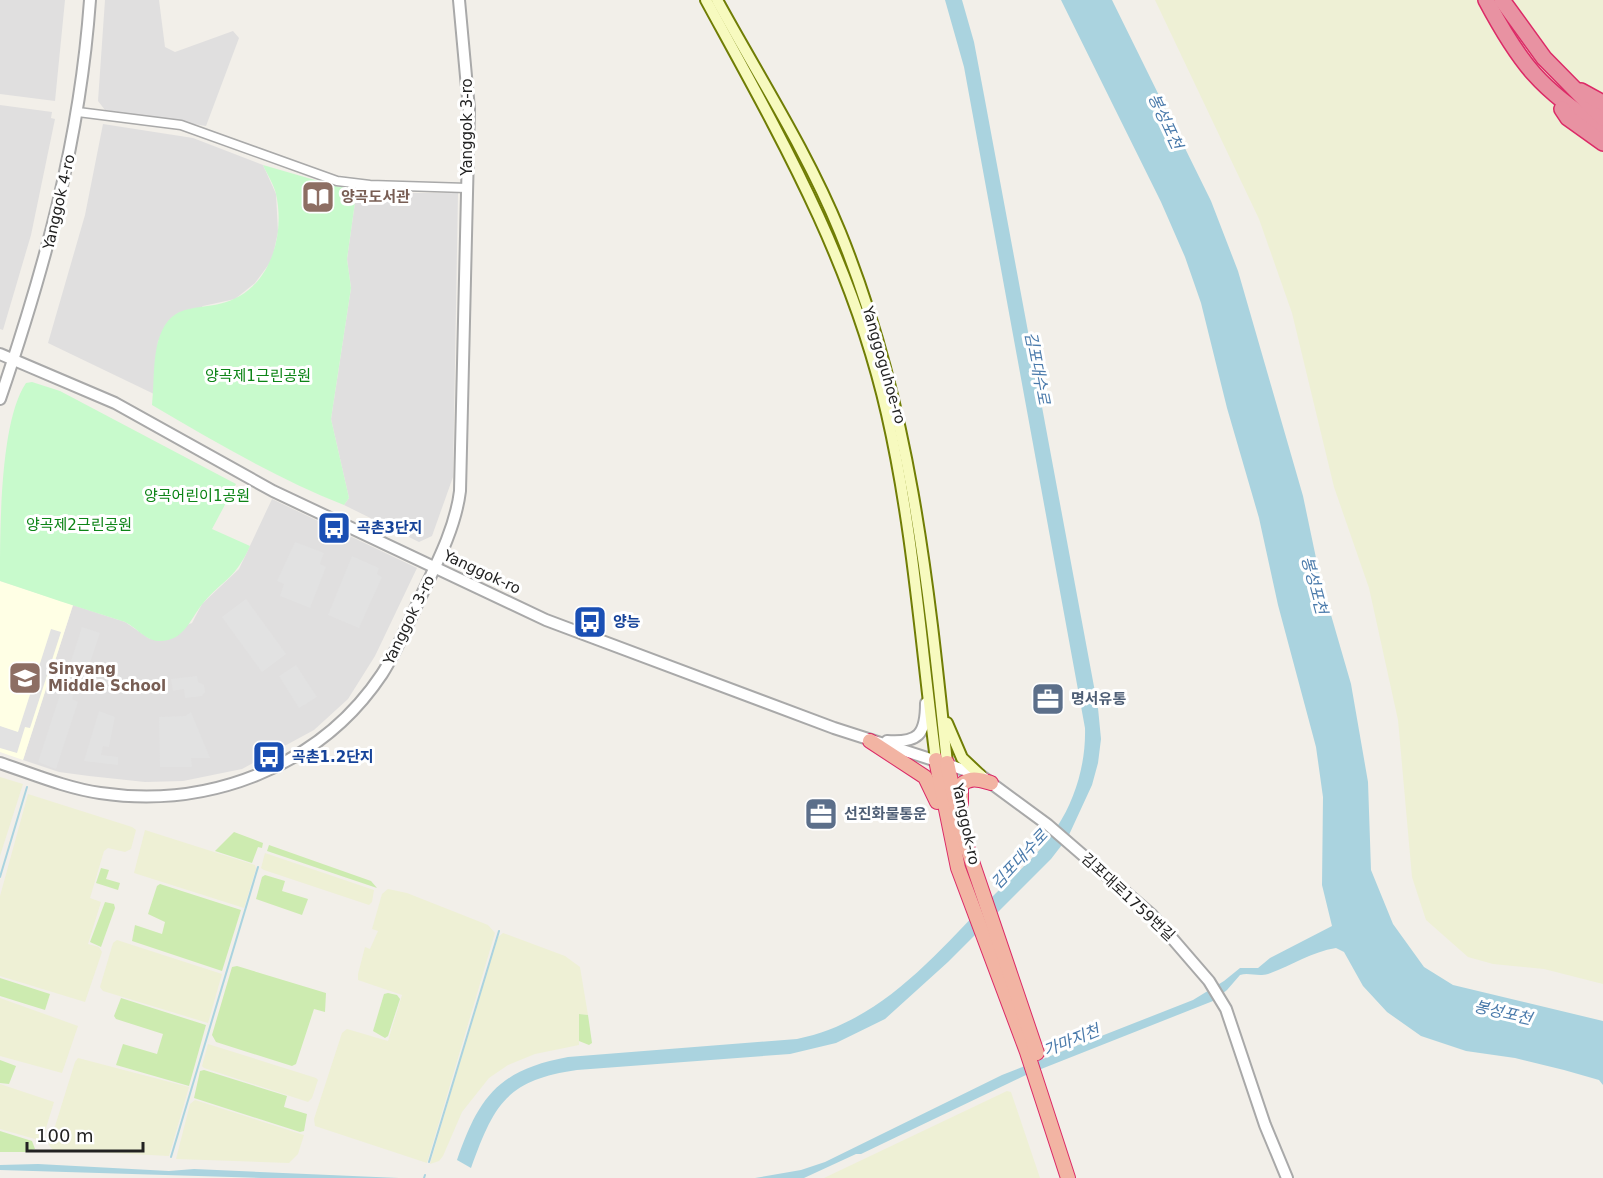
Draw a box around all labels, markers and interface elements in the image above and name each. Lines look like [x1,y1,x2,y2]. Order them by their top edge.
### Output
street label: Yanggok 3-ro [458,78,476,177]
water label: 봉성포천 [1144,91,1188,154]
street label: Yanggok 4-ro [39,152,79,252]
library icon: 양곡도서관 [300,179,336,215]
place label: 양곡도서관 [341,188,410,206]
street label: Yanggoguhoe-ro [858,303,909,426]
water label: 김포대수로 [1021,330,1054,407]
park label: 양곡제1근린공원 [205,367,311,385]
park label: 양곡어린이1공원 [144,487,250,505]
bus stop icon: 곡촌3단지 [316,510,352,546]
park label: 양곡제2근린공원 [26,516,132,534]
place label: 곡촌3단지 [357,519,423,537]
street label: Yanggok-ro [440,546,523,598]
water label: 봉성포천 [1298,554,1332,618]
street label: Yanggok 3-ro [379,572,438,669]
bus stop icon: 양능 [572,604,608,640]
place label: 양능 [613,613,641,631]
school or university icon: Sinyang Middle School [7,660,43,696]
place label: Sinyang Middle School [48,660,166,695]
office icon: 명서유통 [1030,681,1066,717]
place label: 명서유통 [1071,690,1126,708]
bus stop icon: 곡촌1.2단지 [251,739,287,775]
place label: 곡촌1.2단지 [292,748,374,766]
street label: Yanggok-ro [948,780,983,867]
office icon: 선진화물통운 [803,796,839,832]
place label: 선진화물통운 [844,805,927,823]
water label: 김포대수로 [987,825,1052,893]
street label: 김포대로1759번길 [1078,849,1178,945]
water label: 봉성포천 [1472,997,1536,1029]
water label: 가마지천 [1040,1020,1104,1060]
scale bar [27,1115,142,1153]
text: 100 m [36,1125,94,1146]

